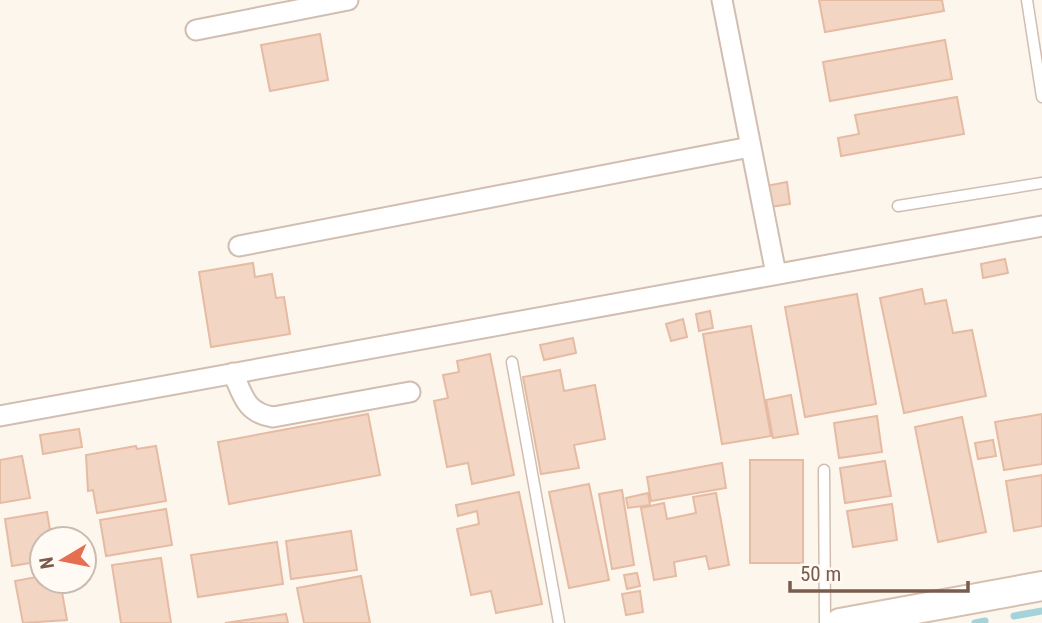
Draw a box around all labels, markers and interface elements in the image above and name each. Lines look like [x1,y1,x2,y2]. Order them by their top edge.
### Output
north arrow [28,525,98,595]
scale bar [790,550,968,594]
text: N [34,555,59,571]
text: 50 m [800,562,841,586]

